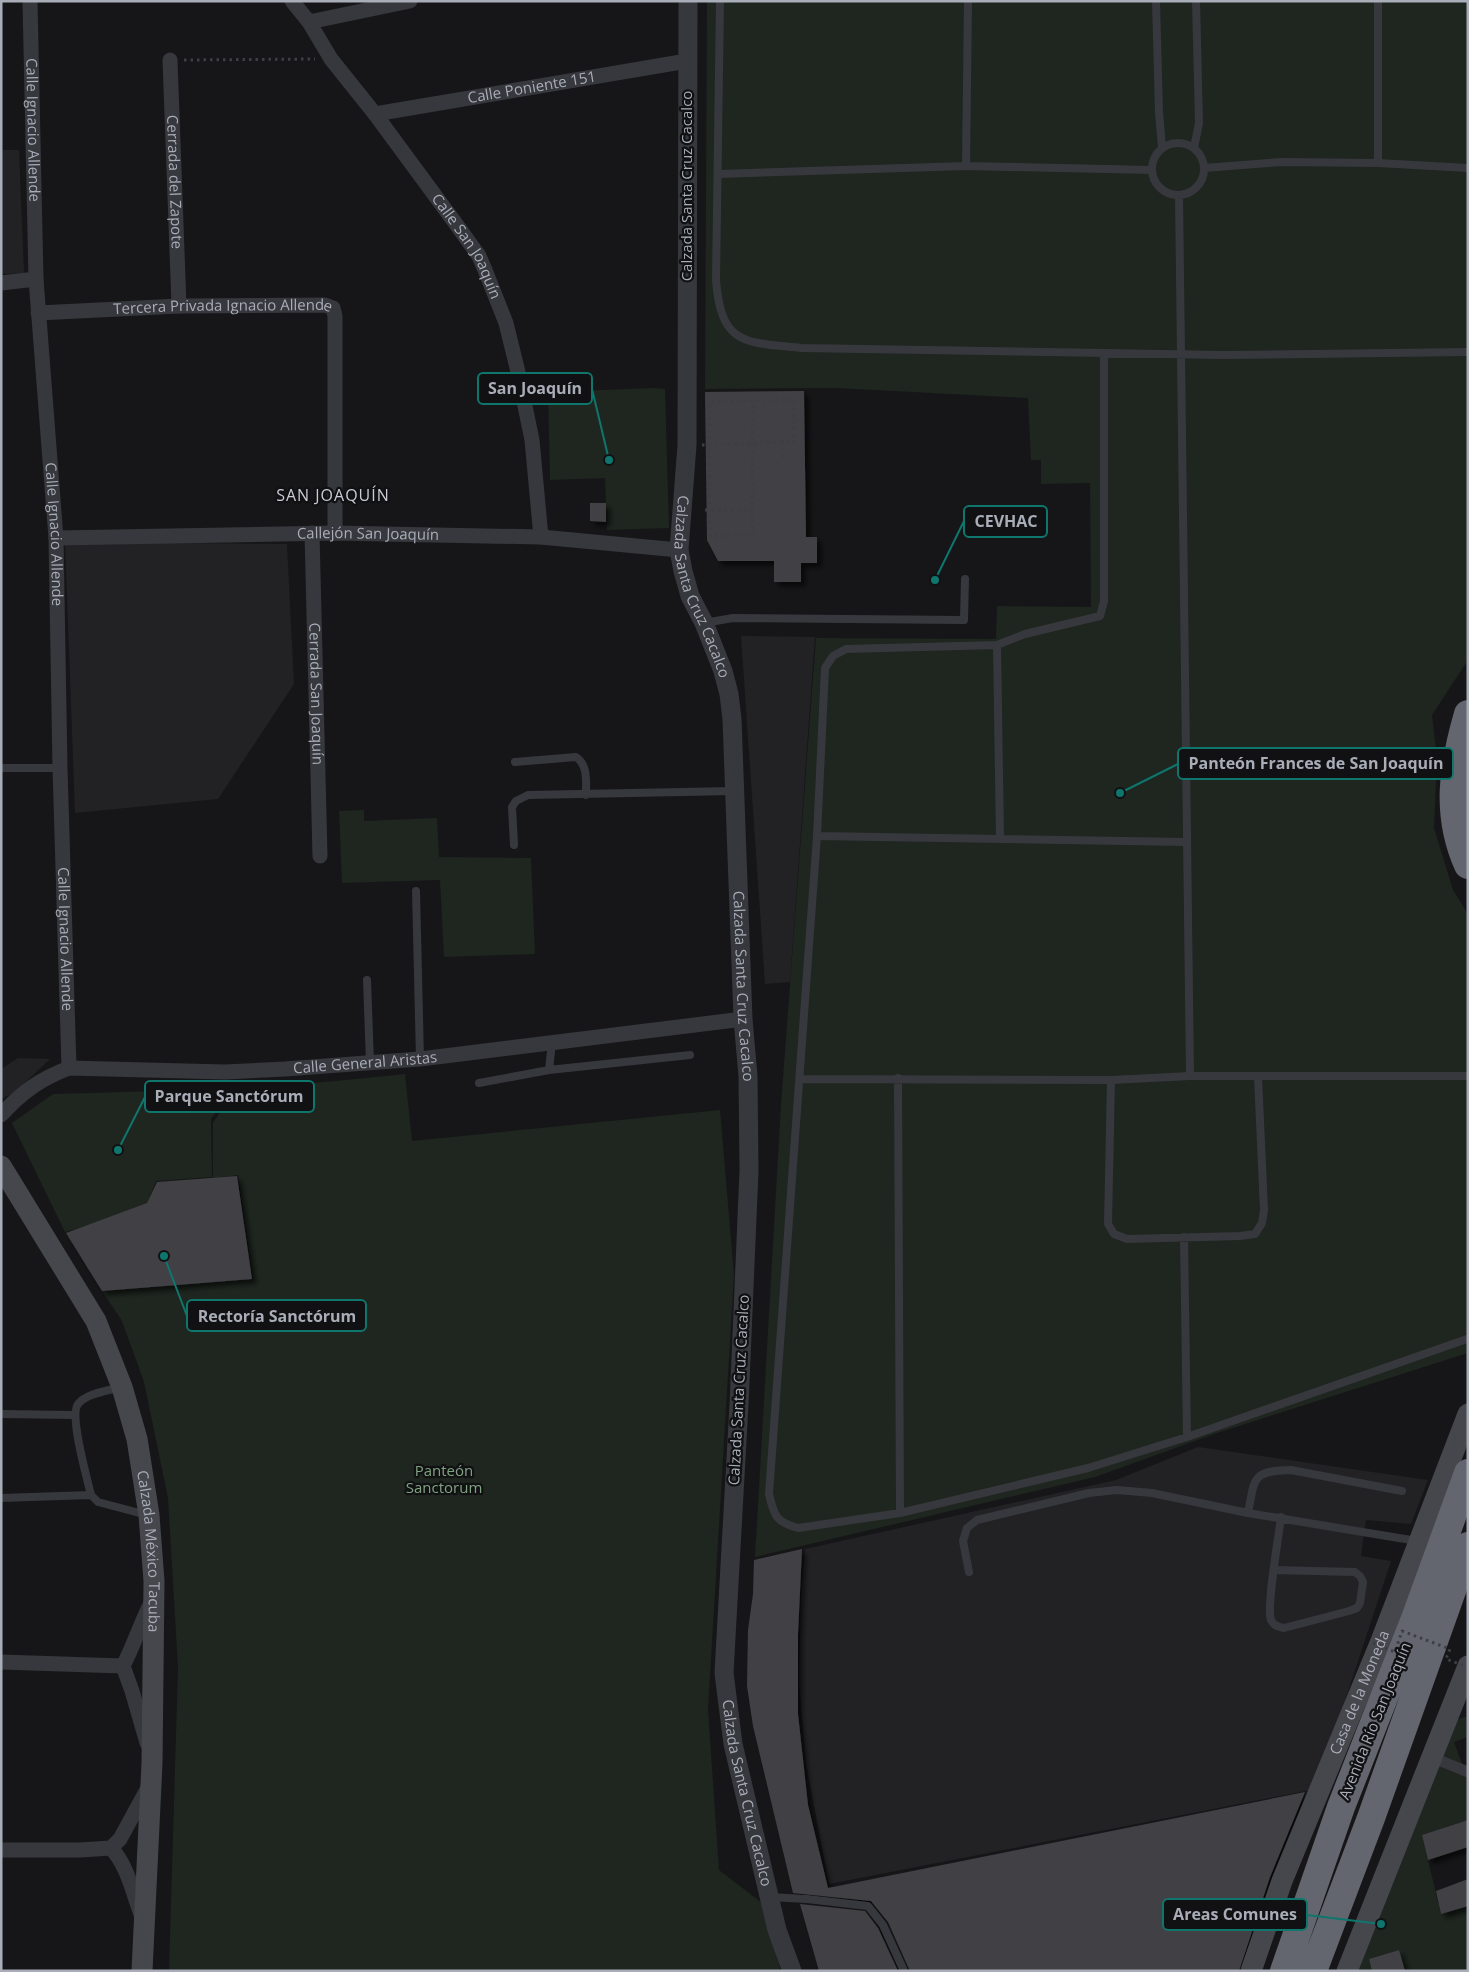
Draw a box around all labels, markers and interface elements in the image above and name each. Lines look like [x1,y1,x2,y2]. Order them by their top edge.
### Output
street label: Calle Ignacio Allende [22,58,45,202]
street label: Calle Poniente 151 [466,66,597,107]
street label: Calzada Santa Cruz Cacalco [676,91,696,281]
street label: Cerrada del Zapote [163,114,188,249]
street label: Calle San Joaquín [428,189,506,302]
street label: Tercera Privada Ignacio Allende [113,294,336,318]
callout: San Joaquín [478,373,592,404]
text: San Joaquín [488,377,582,399]
street label: Calle Ignacio Allende [41,462,68,606]
district label: SAN JOAQUÍN [276,484,390,506]
street label: Calzada Santa Cruz Cacalco [670,495,735,680]
callout: CEVHAC [964,506,1047,537]
text: CEVHAC [974,510,1038,532]
street label: Callejón San Joaquín [297,522,439,544]
street label: Cerrada San Joaquín [305,622,329,765]
callout: Panteón Frances de San Joaquín [1178,748,1453,779]
text: Panteón Frances de San Joaquín [1188,752,1444,774]
street label: Calle Ignacio Allende [54,867,78,1011]
street label: Calzada Santa Cruz Cacalco [729,890,759,1081]
street label: Calle General Aristas [292,1046,438,1077]
callout: Parque Sanctórum [145,1081,314,1112]
text: Parque Sanctórum [155,1085,303,1107]
street label: Calzada Santa Cruz Cacalco [723,1294,753,1486]
callout: Rectoría Sanctórum [187,1300,366,1331]
text: Rectoría Sanctórum [198,1305,356,1327]
park label: Panteón Sanctorum [406,1460,482,1497]
street label: Calzada México Tacuba [133,1469,165,1632]
street label: Casa de la Moneda [1324,1627,1393,1757]
street label: Avenida Río San Joaquín [1333,1639,1415,1802]
street label: Calzada Santa Cruz Cacalco [718,1698,777,1888]
callout: Areas Comunes [1163,1899,1307,1930]
text: Areas Comunes [1173,1903,1297,1925]

